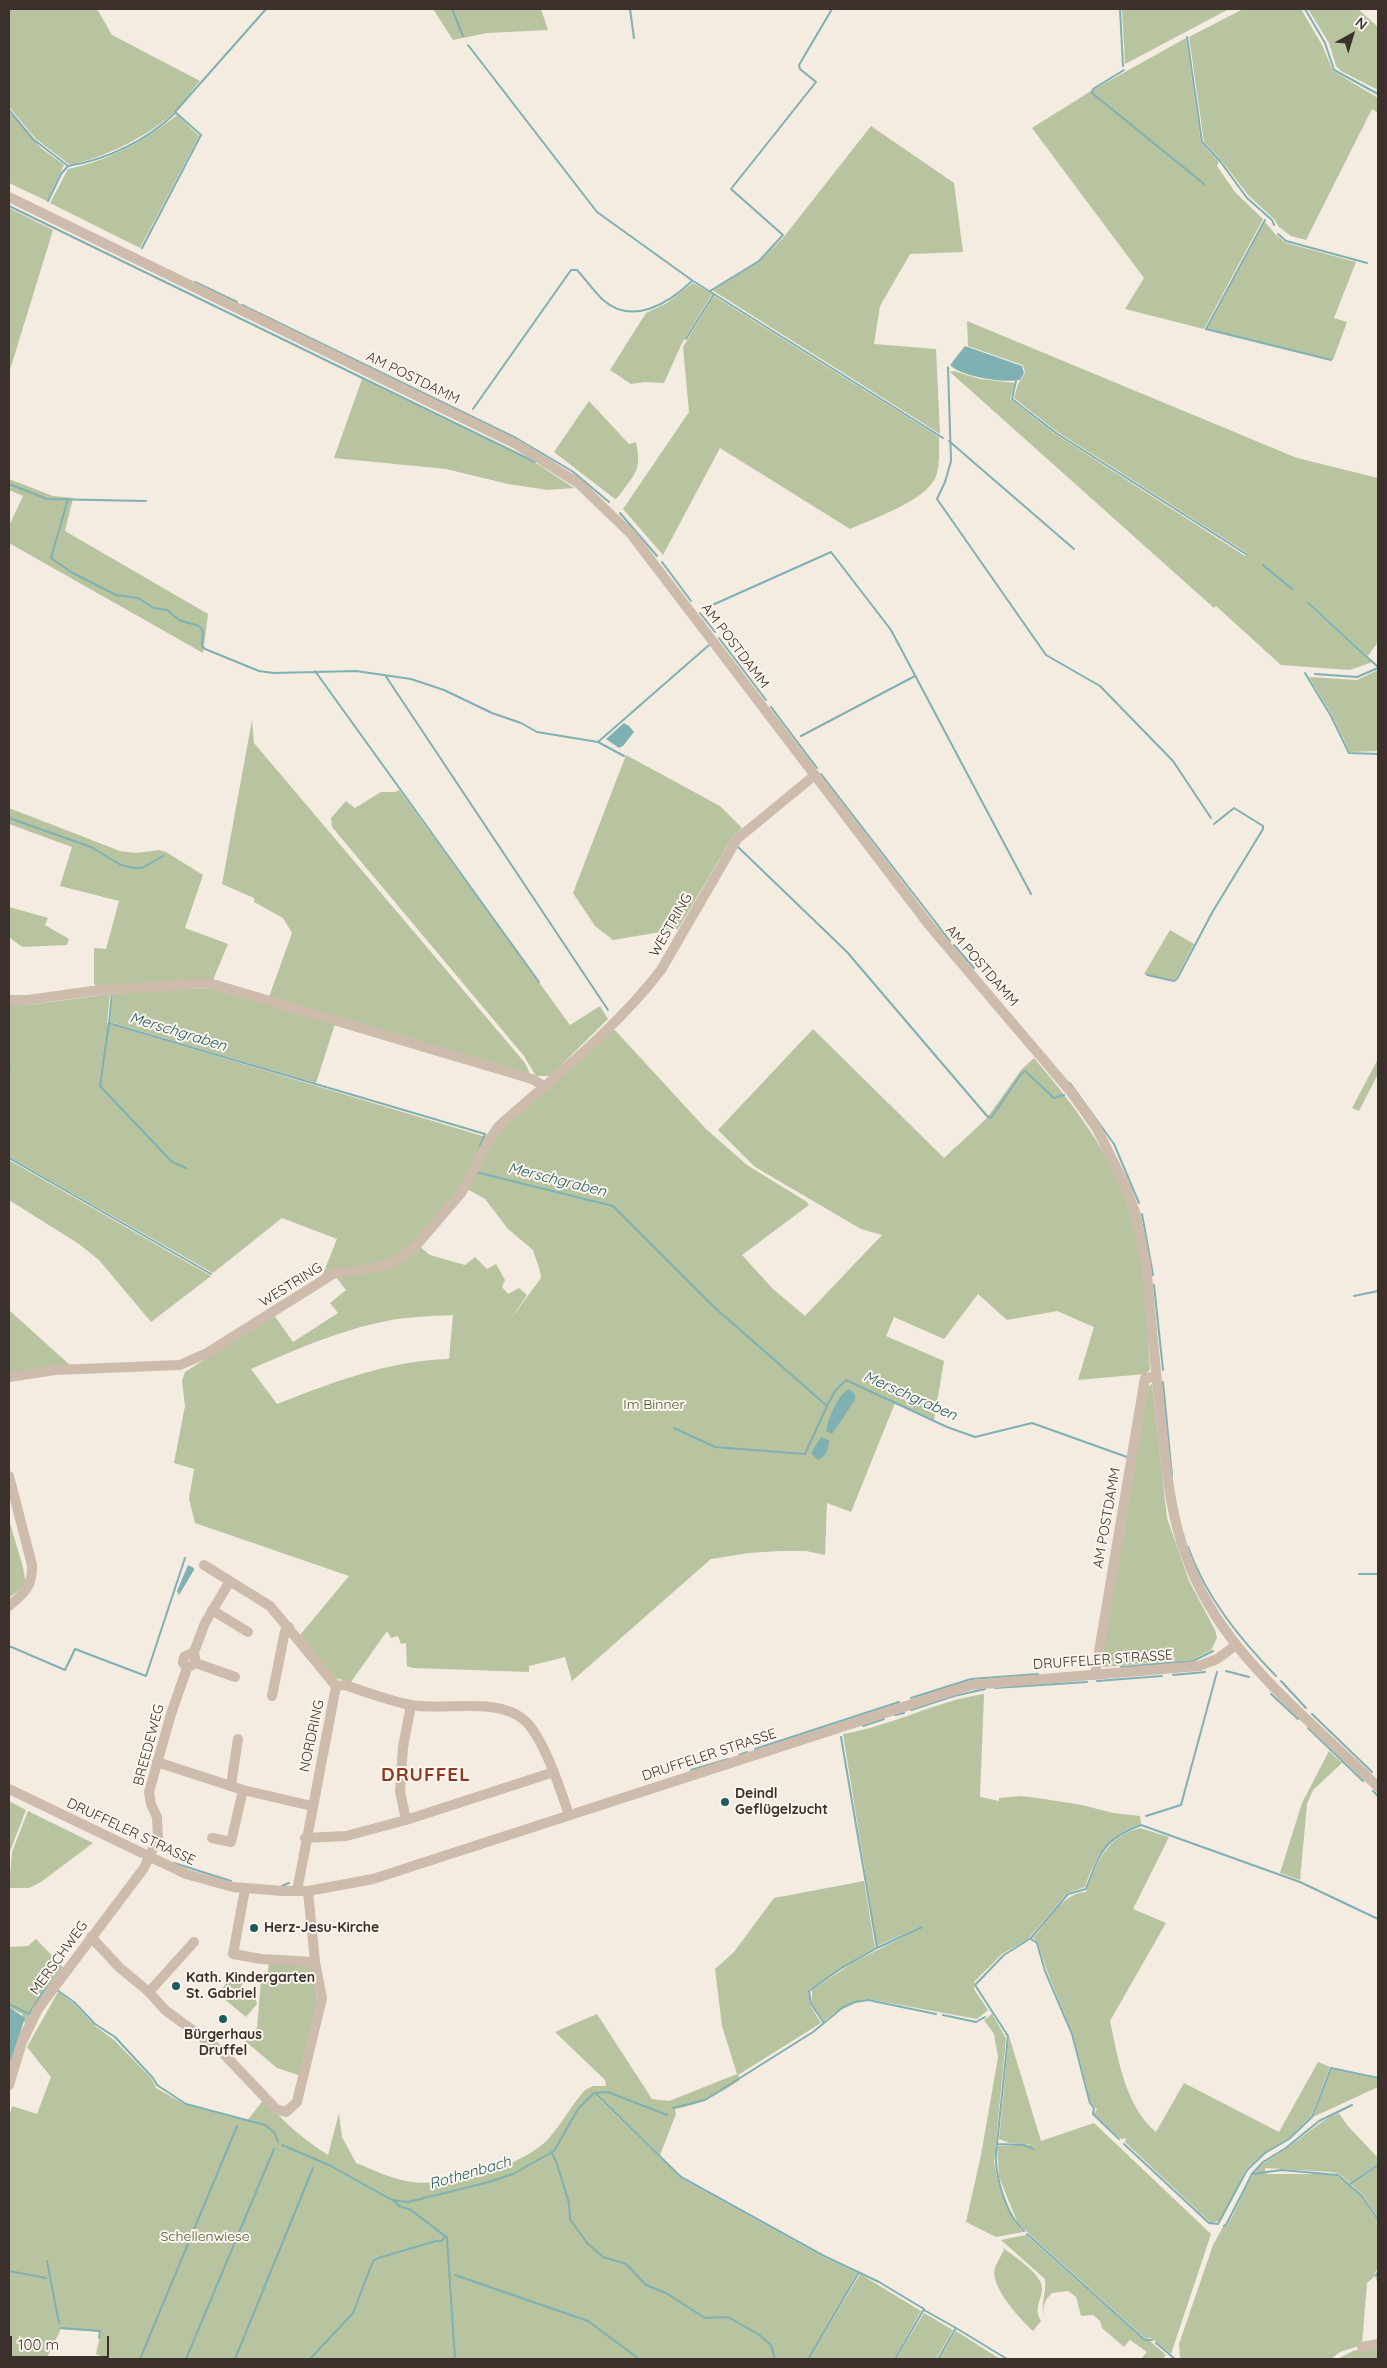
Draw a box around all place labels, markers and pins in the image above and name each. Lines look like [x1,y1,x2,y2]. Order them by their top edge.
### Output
place label: Deindl Geflügelzucht [735,1786,828,1818]
marker: Deindl Geflügelzucht [719,1796,731,1808]
place label: Herz-Jesu-Kirche [264,1920,379,1936]
marker: Herz-Jesu-Kirche [248,1922,260,1934]
place label: Kath. Kindergarten St. Gabriel [186,1970,315,2002]
marker: Kath. Kindergarten St. Gabriel [170,1980,182,1992]
marker: Bürgerhaus Druffel [217,2013,229,2025]
place label: Bürgerhaus Druffel [184,2027,262,2060]

